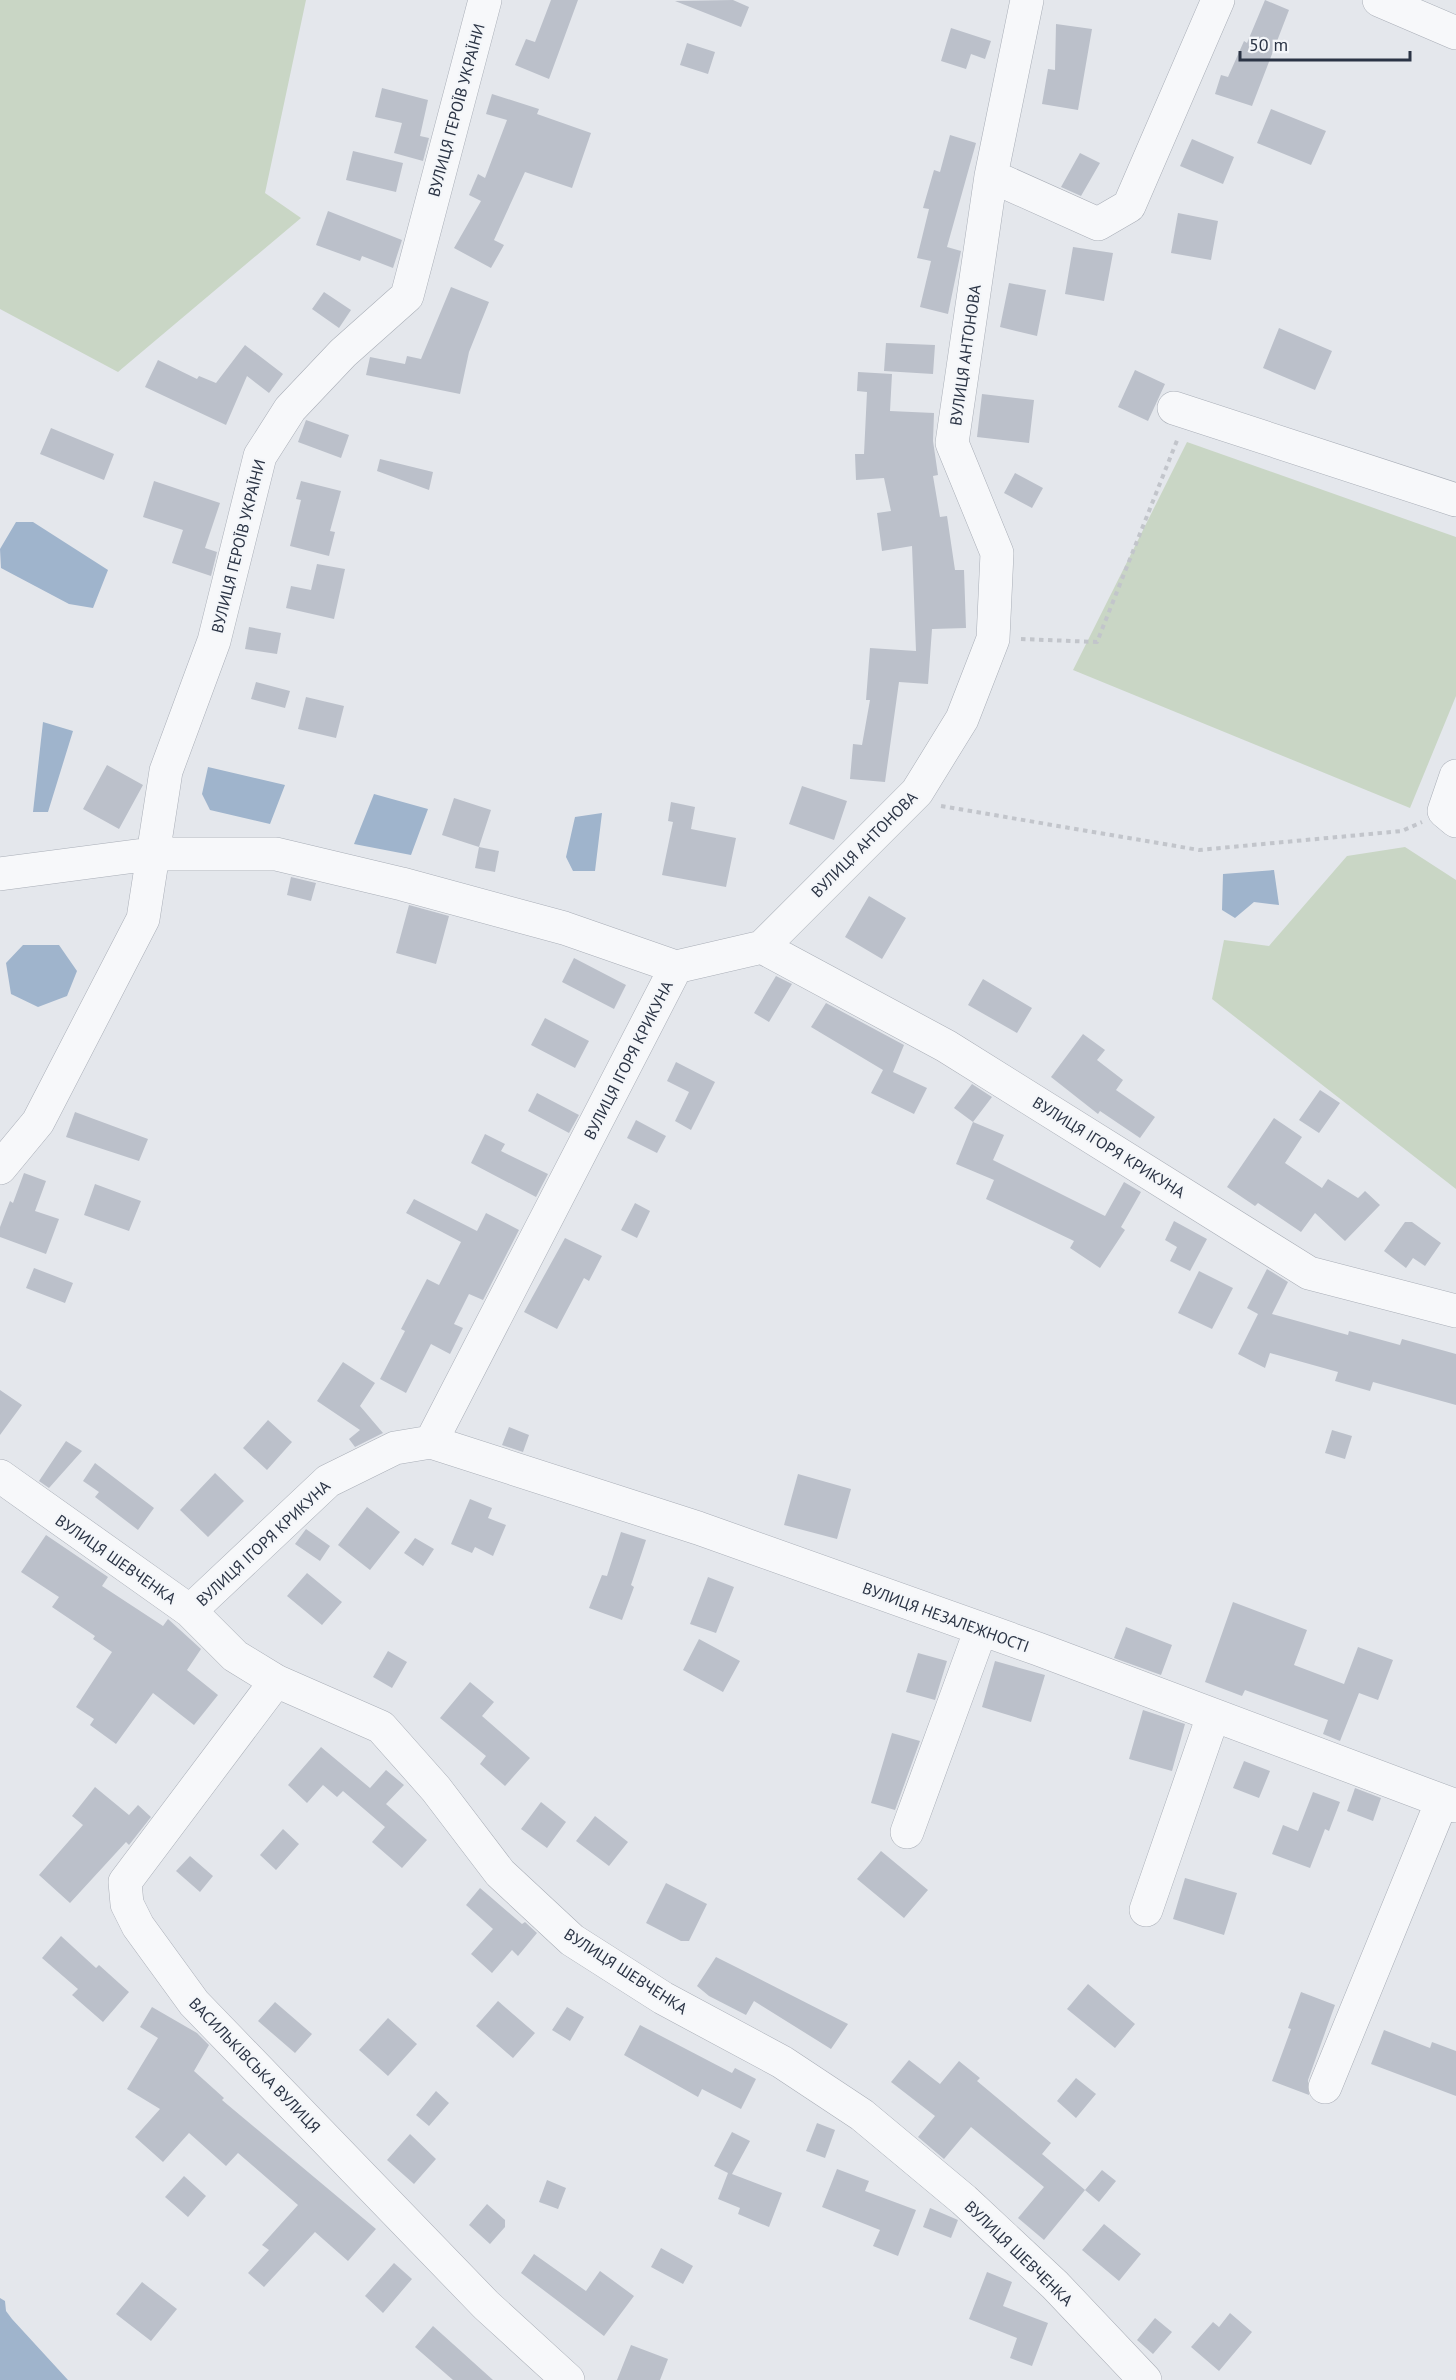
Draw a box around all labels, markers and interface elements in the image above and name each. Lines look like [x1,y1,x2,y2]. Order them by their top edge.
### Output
street label: ВУЛИЦЯ ГЕРОЇВ УКРАЇНИ [423,21,489,199]
scale bar [1240,24,1410,62]
text: 50 m [1249,33,1288,56]
street label: ВУЛИЦЯ АНТОНОВА [945,283,985,427]
street label: ВУЛИЦЯ ГЕРОЇВ УКРАЇНИ [207,457,269,635]
street label: ВУЛИЦЯ АНТОНОВА [807,786,922,901]
street label: ВУЛИЦЯ ІГОРЯ КРИКУНА [579,977,677,1143]
street label: ВУЛИЦЯ ІГОРЯ КРИКУНА [1029,1092,1189,1202]
street label: ВУЛИЦЯ ІГОРЯ КРИКУНА [192,1475,335,1610]
street label: ВУЛИЦЯ ШЕВЧЕНКА [52,1510,181,1609]
street label: ВУЛИЦЯ НЕЗАЛЕЖНОСТІ [860,1578,1032,1656]
street label: ВУЛИЦЯ ШЕВЧЕНКА [561,1924,692,2019]
street label: ВАСИЛЬКІВСЬКА ВУЛИЦЯ [185,1993,325,2137]
street label: ВУЛИЦЯ ШЕВЧЕНКА [961,2196,1078,2310]

